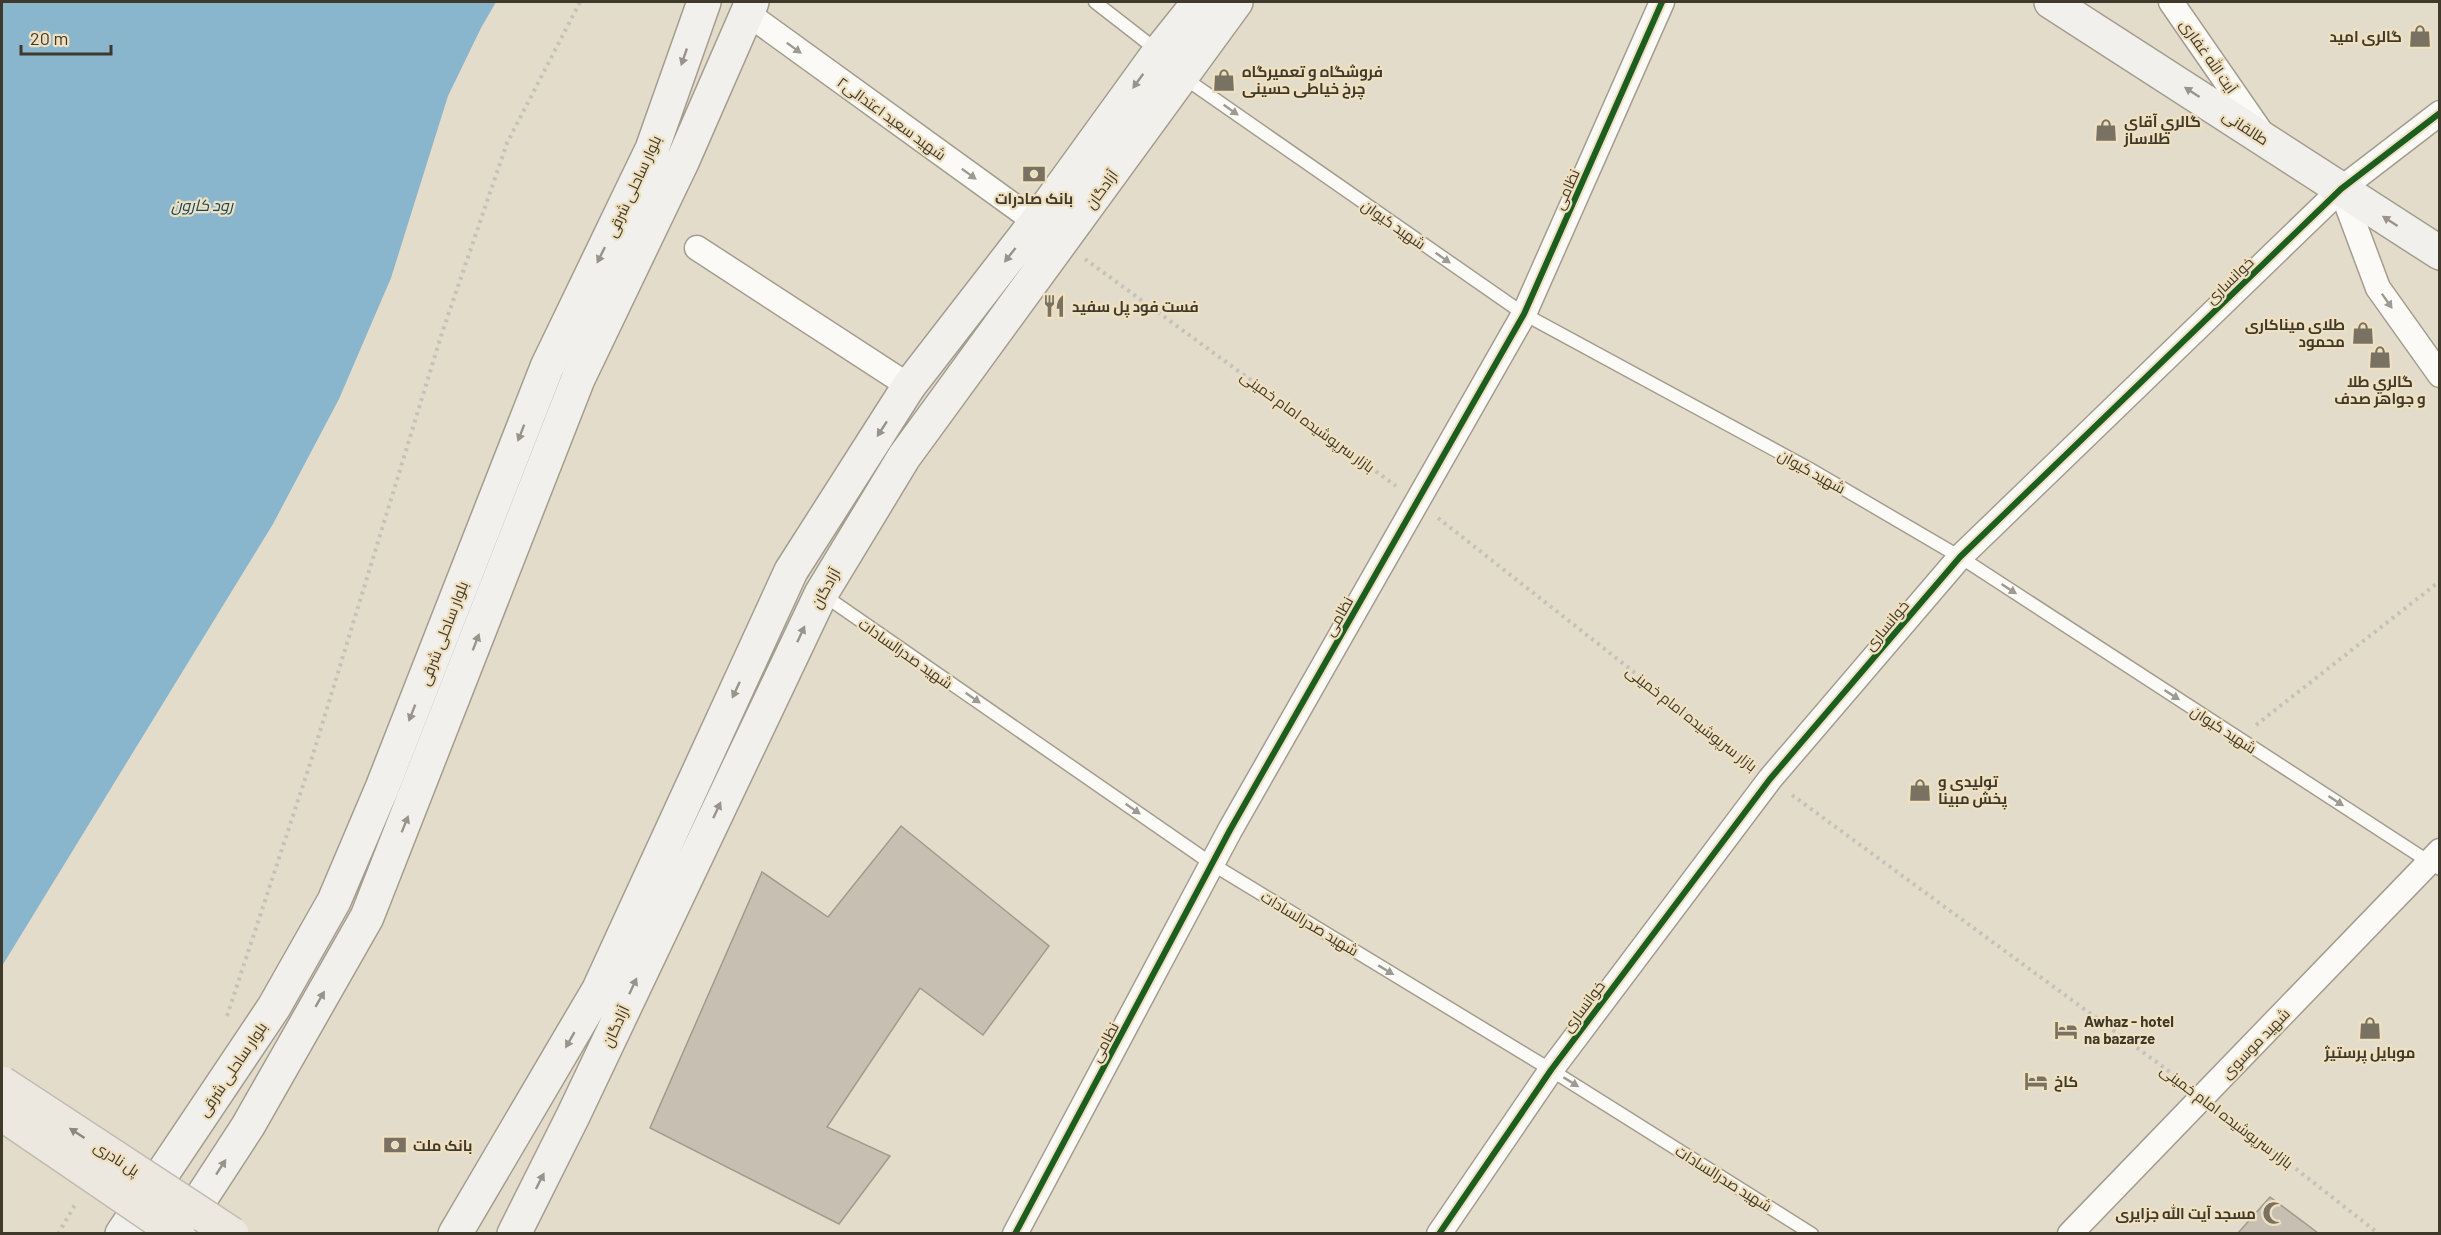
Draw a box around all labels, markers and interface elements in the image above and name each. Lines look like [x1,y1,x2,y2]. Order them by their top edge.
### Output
street label: آیت الله غفاری [2175,15,2241,98]
scale bar [21,18,111,56]
shop icon: گالری امید [2407,23,2433,49]
text: 20 m [30,27,68,49]
place label: گالری امید [2329,27,2402,46]
one-way arrow [787,41,802,53]
one-way arrow [679,48,689,66]
place label: فروشگاه و تعمیرگاه چرخ خیاطی حسینی [1242,62,1383,100]
shop icon: فروشگاه و تعمیرگاه چرخ خیاطی حسینی [1211,67,1237,93]
street label: شهید سعید اعتدالی۲ [833,73,950,165]
one-way arrow [1132,73,1144,89]
one-way arrow [2183,87,2200,98]
one-way arrow [1223,104,1239,115]
street label: طالقانی [2219,106,2272,150]
place label: گالري آقاي طلاساز [2123,112,2201,147]
shop icon: گالري آقاي طلاساز [2093,117,2119,143]
street label: بلوار ساحلی شرقی [602,132,666,241]
bank icon: بانک صادرات [1021,161,1047,187]
street label: آزادگان [1081,166,1123,213]
street label: نظامی [1549,166,1585,213]
one-way arrow [961,168,977,180]
place label: بانک صادرات [995,189,1073,208]
water label: رود کارون [171,195,235,215]
street label: شهید کیوان [1357,195,1430,254]
one-way arrow [2383,215,2399,227]
one-way arrow [596,247,605,264]
one-way arrow [1005,248,1017,263]
one-way arrow [1434,252,1450,264]
street label: خوانساری [2201,253,2258,309]
restaurant icon: فست فود پل سفید [1041,293,1067,319]
one-way arrow [2381,293,2393,309]
place label: فست فود پل سفید [1072,297,1199,318]
place label: طلای میناکاری محمود [2245,315,2345,351]
shop icon: طلای میناکاری محمود [2350,320,2376,346]
shop icon: گالري طلا و جواهر صدف [2367,344,2393,370]
street label: بازار سرپوشیده امام خمینی [1236,366,1379,477]
place label: گالري طلا و جواهر صدف [2334,372,2426,408]
one-way arrow [876,420,887,437]
one-way arrow [516,425,526,443]
street label: شهید کیوان [1774,445,1849,499]
street label: آزادگان [807,564,845,612]
street label: بلوار ساحلی شرقی [415,578,473,688]
one-way arrow [2001,583,2017,594]
street label: نظامی [1320,593,1358,640]
street label: خوانساری [1860,596,1914,655]
street label: شهید صدرالسادات [854,614,956,694]
one-way arrow [797,626,806,643]
one-way arrow [472,633,481,651]
street label: بازار سرپوشیده امام خمینی [1622,661,1761,776]
one-way arrow [731,682,741,700]
one-way arrow [2164,689,2180,701]
one-way arrow [964,692,980,704]
street label: شهید کیوان [2187,701,2260,758]
one-way arrow [406,704,416,722]
place label: تولیدی و پخش مبینا [1938,772,2008,810]
shop icon: تولیدی و پخش مبینا [1907,777,1933,803]
one-way arrow [2328,796,2344,807]
one-way arrow [713,802,722,819]
one-way arrow [1125,803,1141,814]
one-way arrow [401,815,410,833]
street label: شهید صدرالسادات [1257,887,1362,961]
one-way arrow [1378,964,1394,975]
street label: خوانساری [1558,977,1610,1036]
one-way arrow [629,978,638,995]
one-way arrow [315,990,325,1007]
street label: آزادگان [598,1002,634,1051]
street label: شهید موسوی [2217,1004,2294,1083]
place label: Awhaz - hotel na bazarze [2084,1012,2174,1047]
shop icon: موبایل پرستیژ [2357,1015,2383,1041]
hotel icon: Awhaz - hotel na bazarze [2053,1017,2079,1043]
street label: بلوار ساحلی شرقی [194,1018,272,1121]
street label: نظامی [1086,1019,1124,1066]
one-way arrow [564,1032,575,1048]
place label: موبایل پرستیژ [2324,1043,2415,1064]
street label: بازار سرپوشیده امام خمینی [2156,1060,2297,1173]
hotel icon: کاخ [2023,1068,2049,1094]
place label: کاخ [2054,1072,2078,1092]
one-way arrow [1563,1077,1579,1088]
one-way arrow [69,1127,86,1138]
bank icon: بانک ملت [382,1132,408,1158]
place label: بانک ملت [413,1136,472,1154]
street label: پل نادری [90,1137,143,1181]
street label: شهید صدرالسادات [1671,1141,1776,1217]
one-way arrow [215,1159,226,1175]
one-way arrow [535,1173,545,1190]
mosque icon: مسجد آیت الله جزایری [2261,1200,2287,1226]
place label: مسجد آیت الله جزایری [2115,1203,2256,1223]

